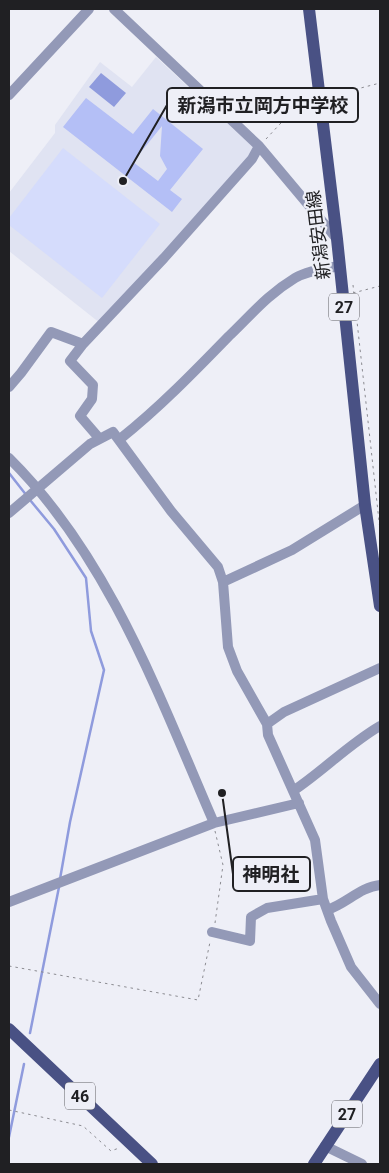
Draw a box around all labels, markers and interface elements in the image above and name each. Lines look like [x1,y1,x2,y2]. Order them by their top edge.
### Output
callout: 新潟市立岡方中学校 [167,88,358,122]
text: 新潟市立岡方中学校 [177,94,349,117]
street label: 新潟安田線 [302,189,334,281]
road number: 27 [329,294,359,320]
callout: 神明社 [233,857,310,891]
text: 神明社 [242,863,300,886]
road number: 46 [65,1082,95,1110]
road number: 27 [332,1100,362,1128]

